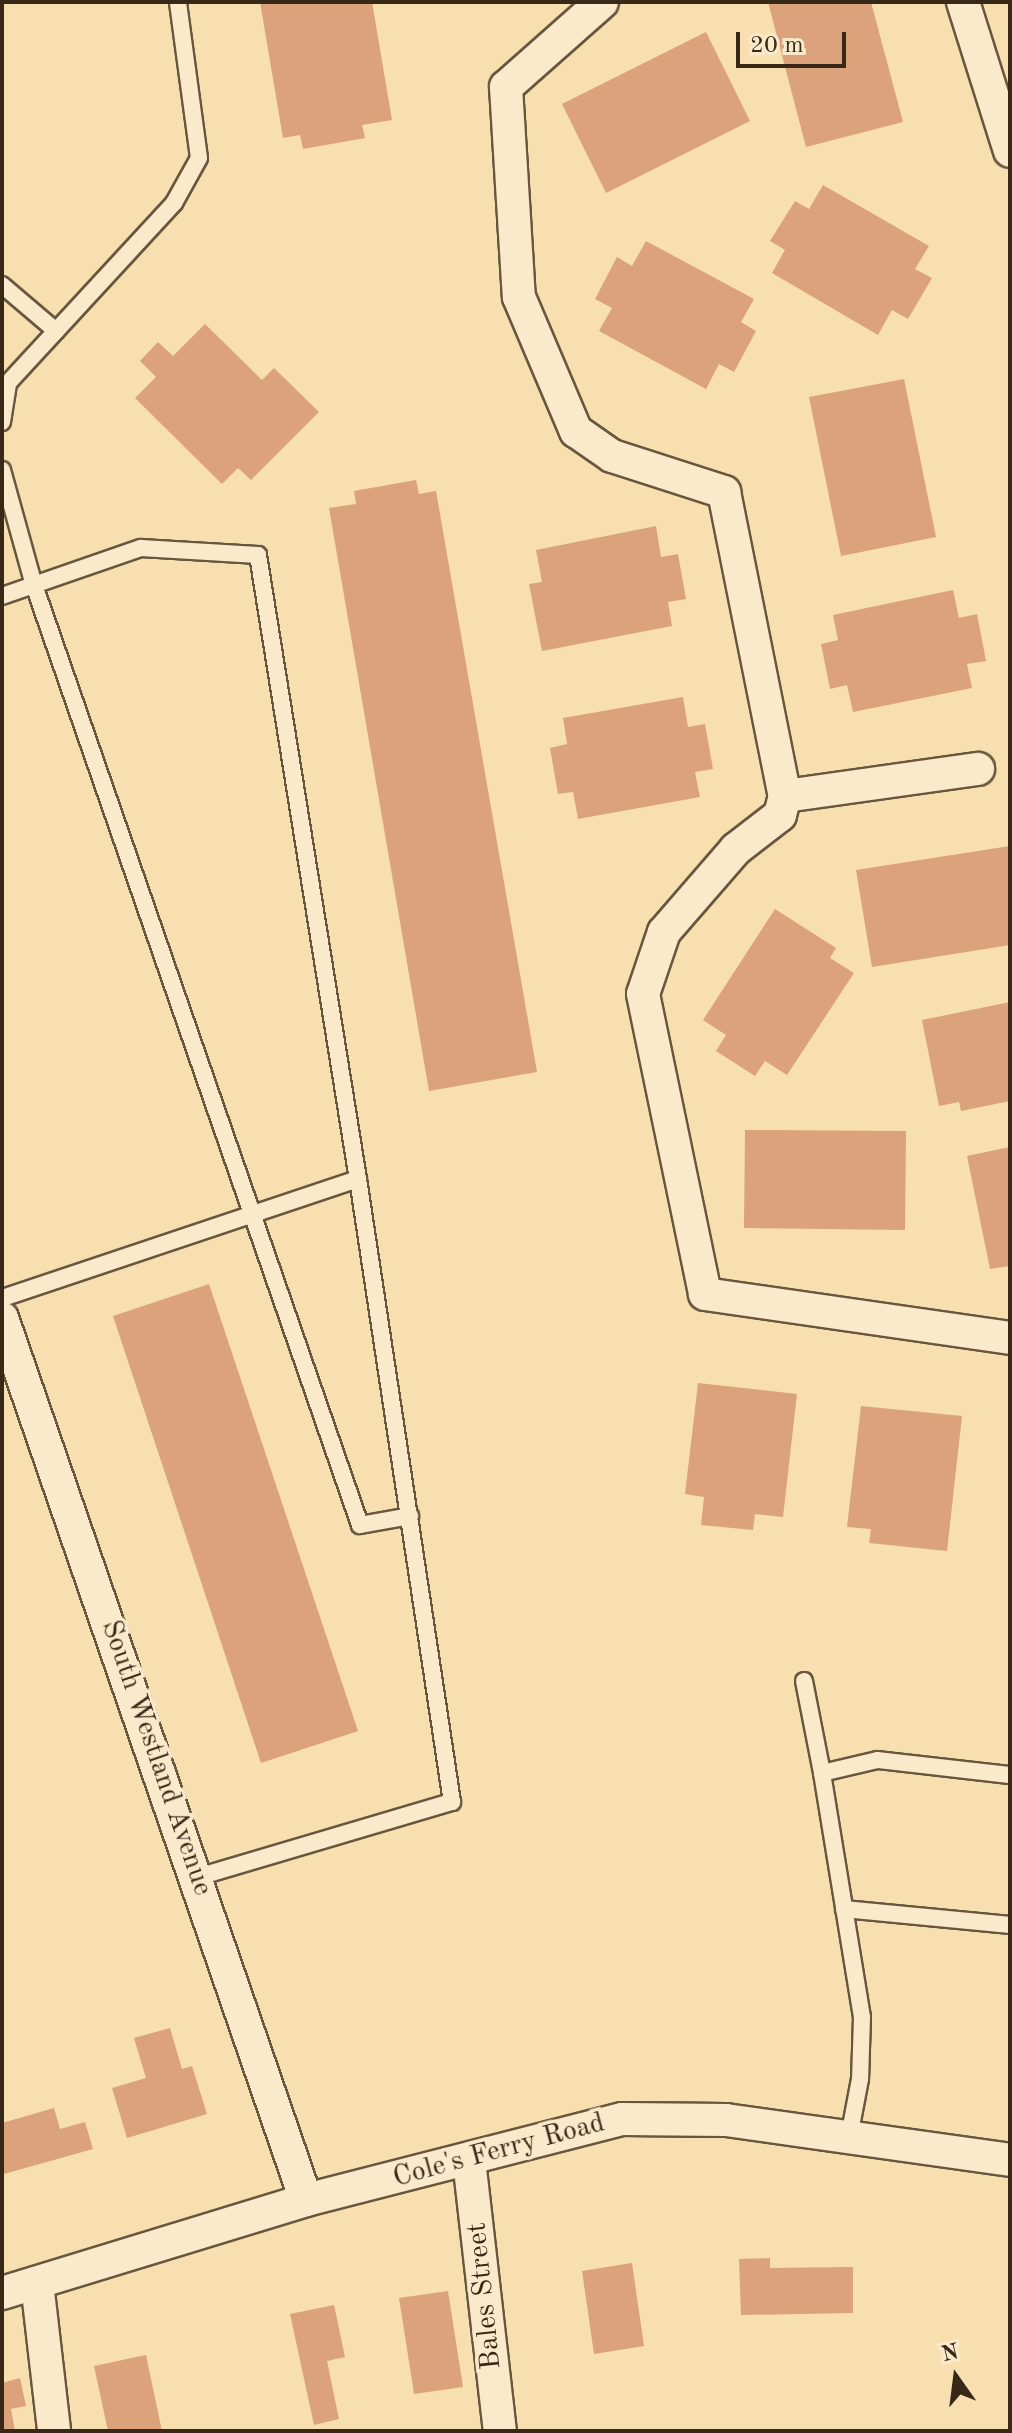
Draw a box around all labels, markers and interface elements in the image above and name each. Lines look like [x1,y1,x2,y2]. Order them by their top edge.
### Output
scale bar [740,16,850,66]
text: 20 m [750,34,804,58]
street label: South Westland Avenue [93,1616,219,1900]
street label: Cole's Ferry Road [390,2107,608,2195]
street label: Bales Street [461,2221,509,2371]
north arrow [916,2337,996,2417]
text: N [939,2341,961,2366]

